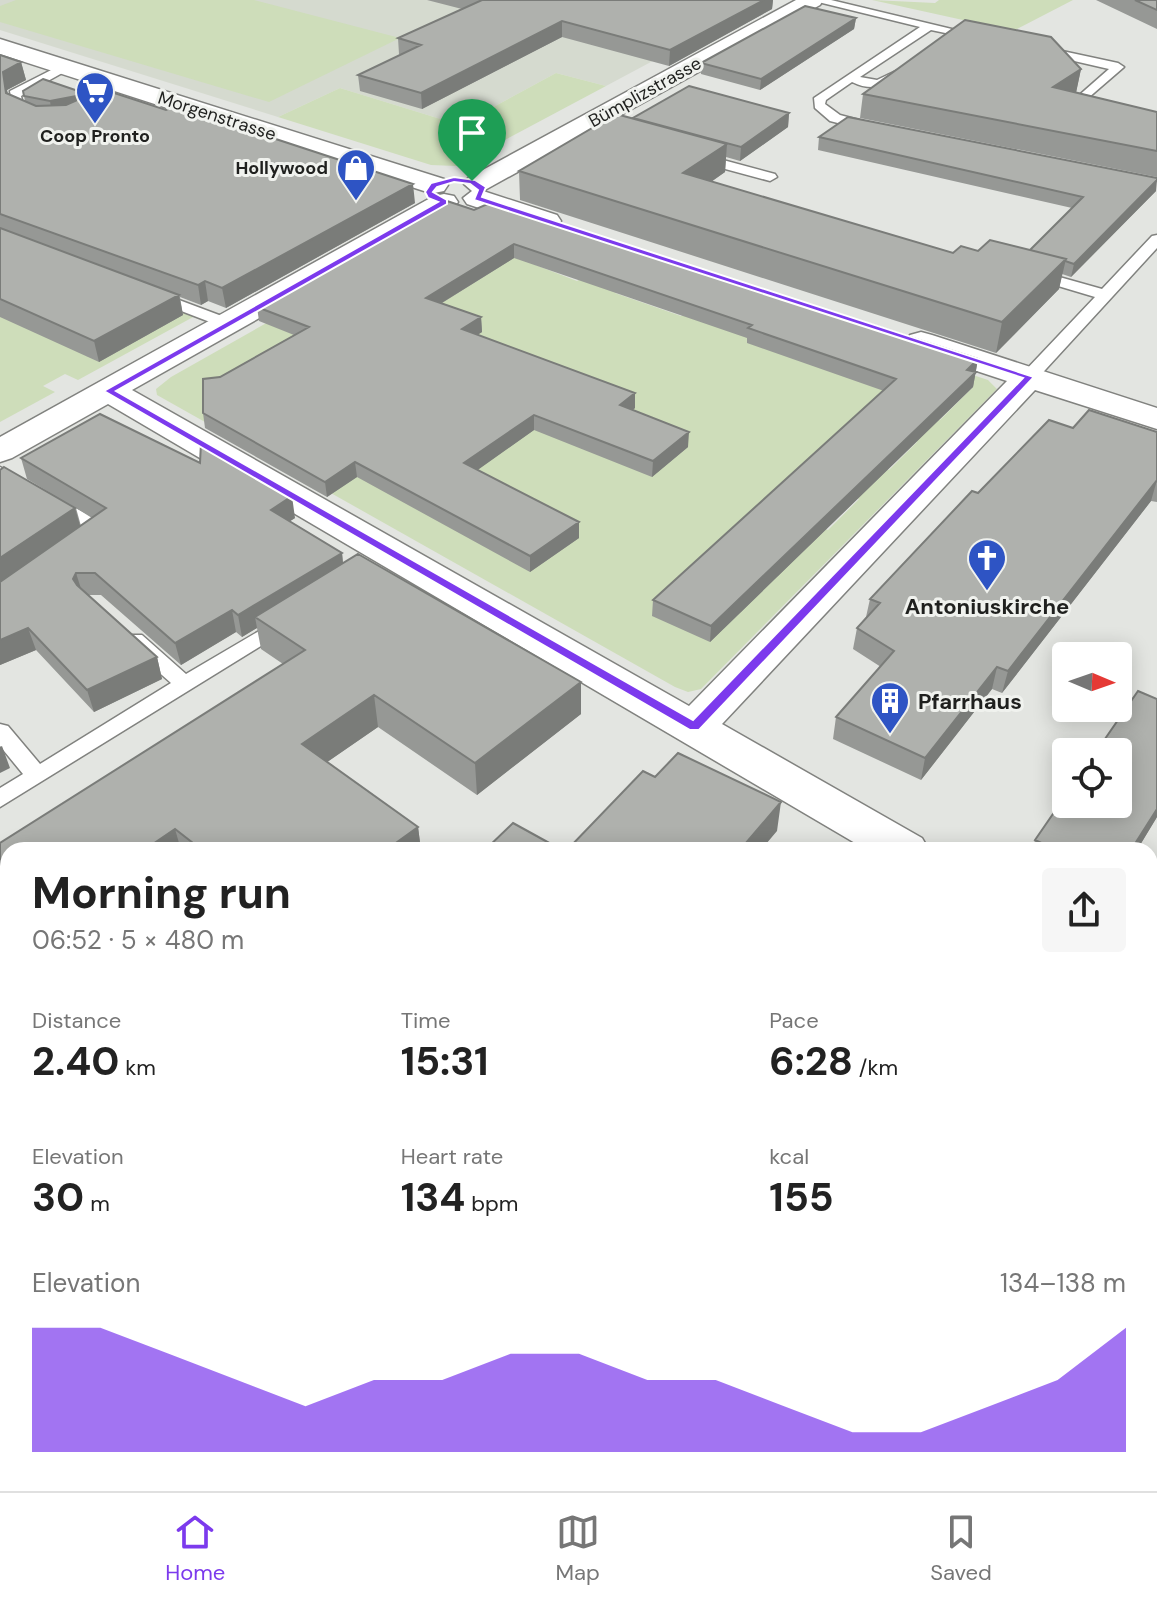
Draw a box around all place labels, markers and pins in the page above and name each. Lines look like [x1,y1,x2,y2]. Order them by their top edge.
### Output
supermarket icon: Coop Pronto [74,70,116,125]
pin [438,99,506,181]
place label: Coop Pronto [40,124,150,148]
shop icon: Hollywood [335,147,377,202]
place label: Hollywood [235,156,328,180]
church icon: Antoniuskirche [966,537,1008,592]
place label: Antoniuskirche [905,592,1069,621]
building icon: Pfarrhaus [869,680,911,735]
place label: Pfarrhaus [918,687,1022,716]

